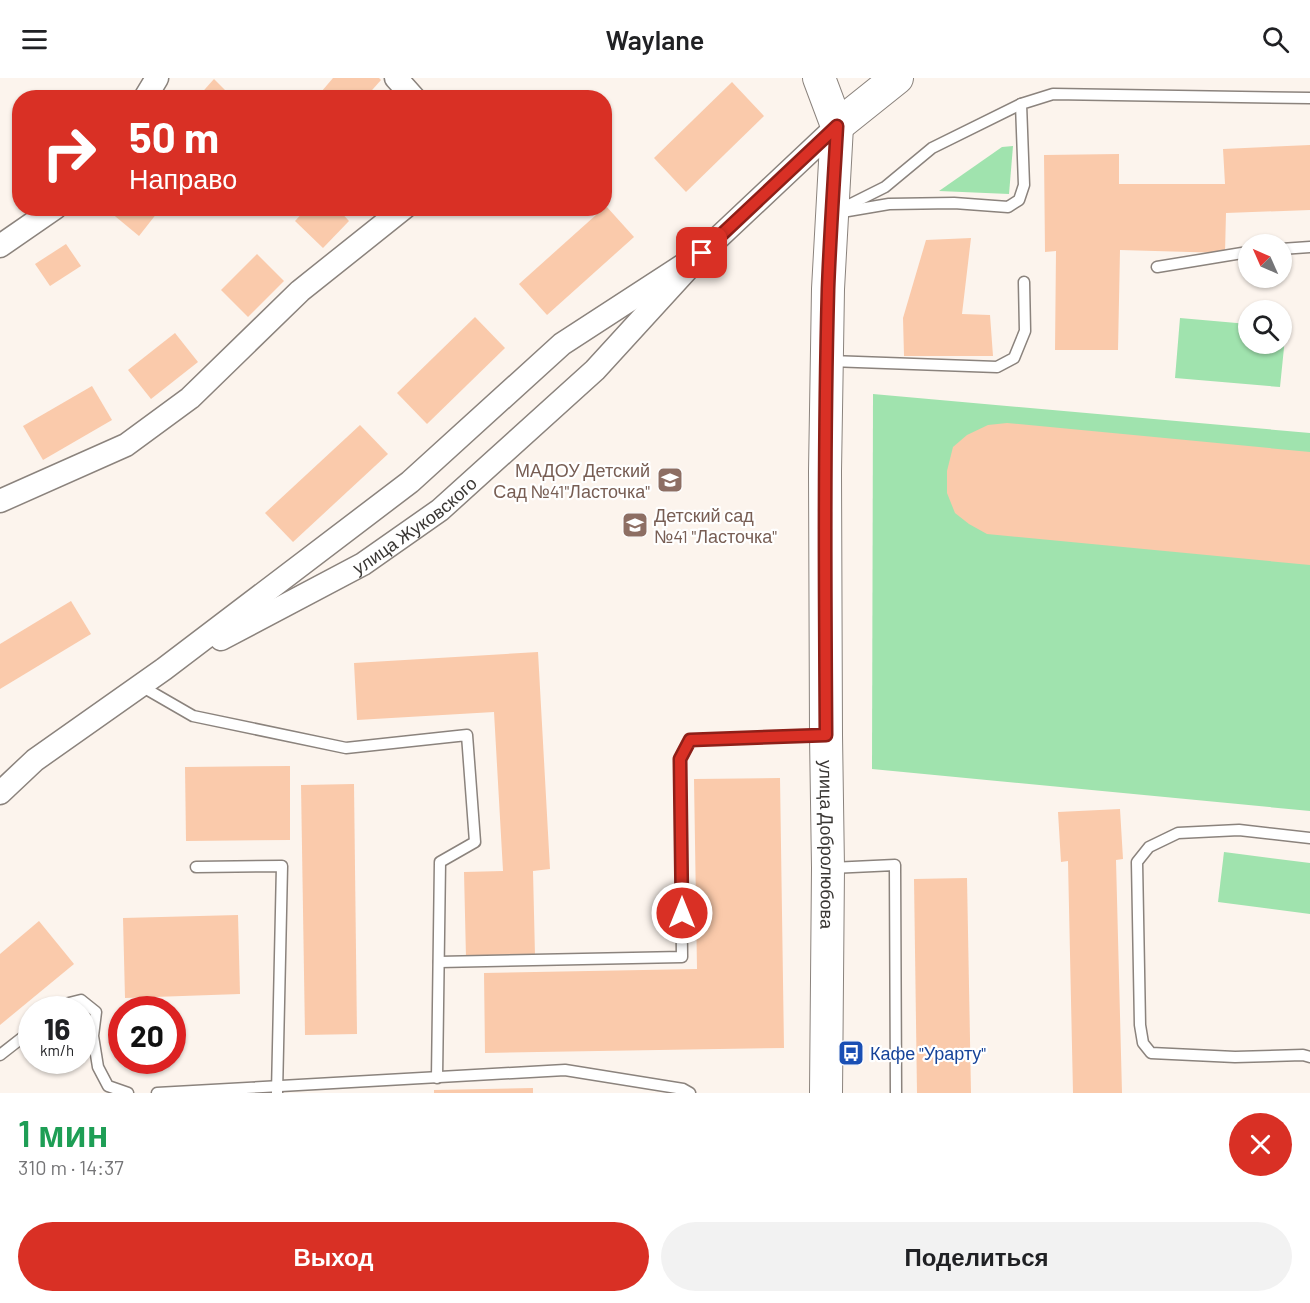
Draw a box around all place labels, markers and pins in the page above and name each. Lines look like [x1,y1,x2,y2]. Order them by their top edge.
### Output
pin [676,227,727,278]
place label: МАДОУ Детский Сад №41"Ласточка" [493,459,650,502]
school or university icon: МАДОУ Детский Сад №41"Ласточка" [655,465,685,495]
place label: Детский сад №41 "Ласточка" [654,504,777,547]
school or university icon: Детский сад №41 "Ласточка" [620,510,650,540]
bus stop icon: Кафе "Урарту" [836,1038,866,1068]
place label: Кафе "Урарту" [870,1042,986,1064]

